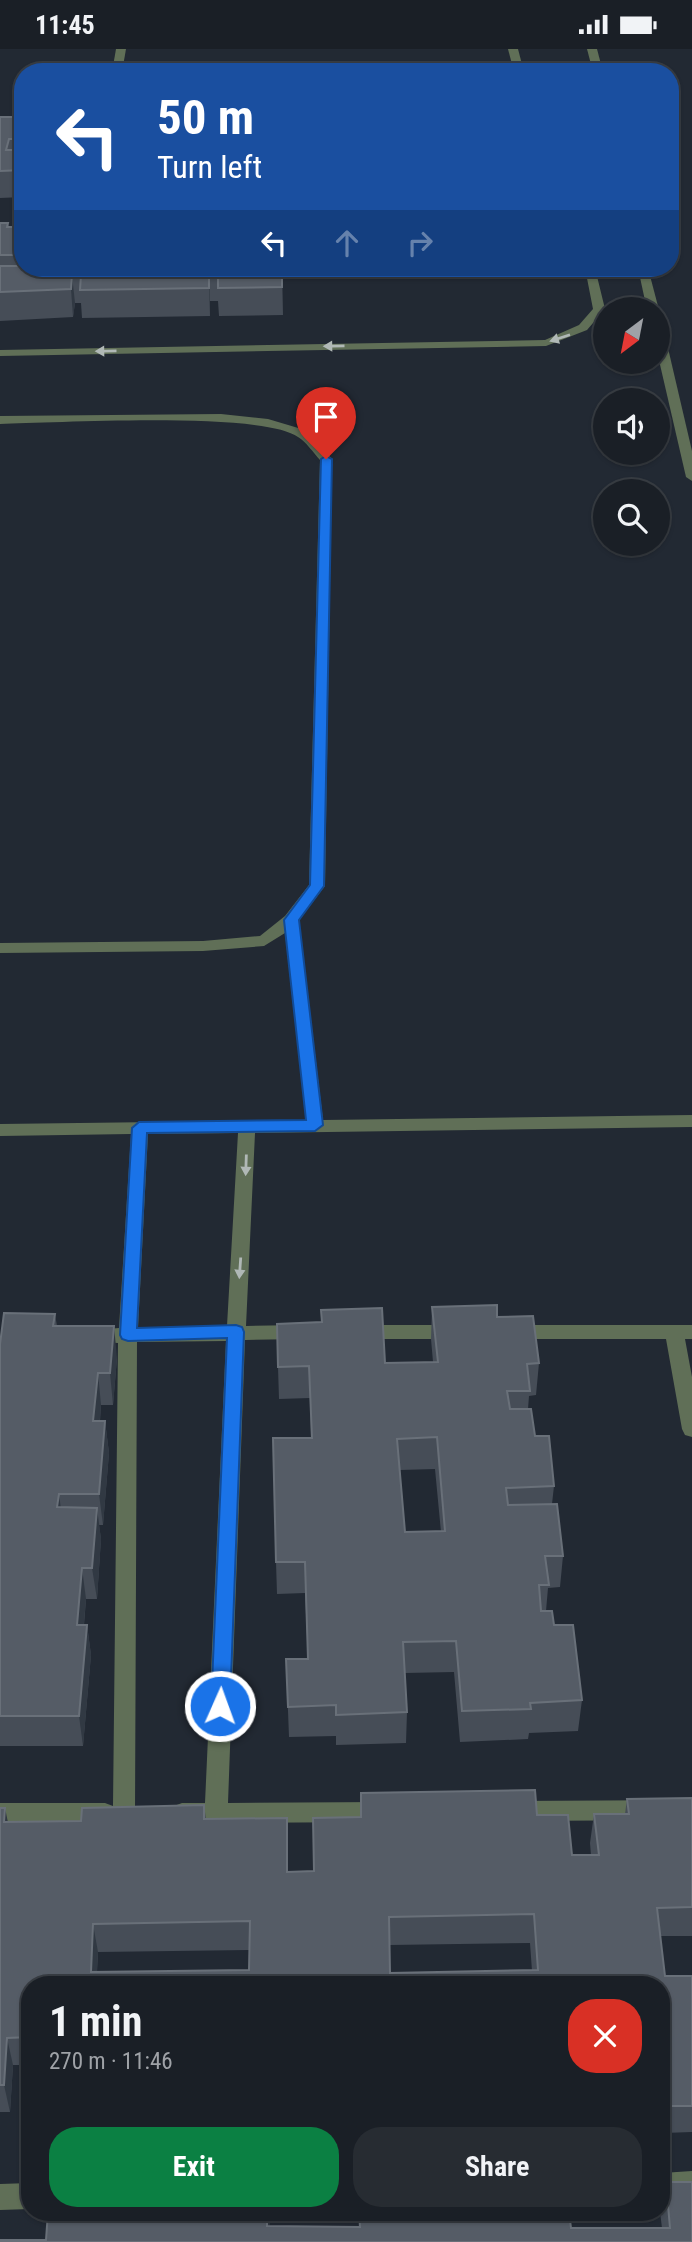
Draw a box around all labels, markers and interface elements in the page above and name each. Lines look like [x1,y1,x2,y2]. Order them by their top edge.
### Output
text: 11:45 [35,10,95,40]
text: 50 m [157,89,254,146]
icon: left [42,91,133,182]
text: Turn left [157,148,262,186]
icon: left [255,224,293,262]
icon: ahead [328,224,366,262]
icon: right [401,224,439,262]
north arrow [593,297,670,375]
map controls [593,297,670,556]
one-way arrow [550,333,571,344]
one-way arrow [322,341,344,352]
one-way arrow [95,345,117,356]
pin [296,387,356,459]
button: sound [593,388,670,465]
icon: arrive [307,398,345,436]
button: search [593,479,670,556]
one-way arrow [241,1154,252,1176]
one-way arrow [235,1257,246,1279]
position arrow [183,1669,257,1743]
text: 1 min [49,1997,142,2046]
button: close [568,1999,642,2073]
text: 270 m · 11:46 [49,2048,173,2075]
button: Exit [49,2127,339,2207]
button: Share [353,2127,642,2207]

